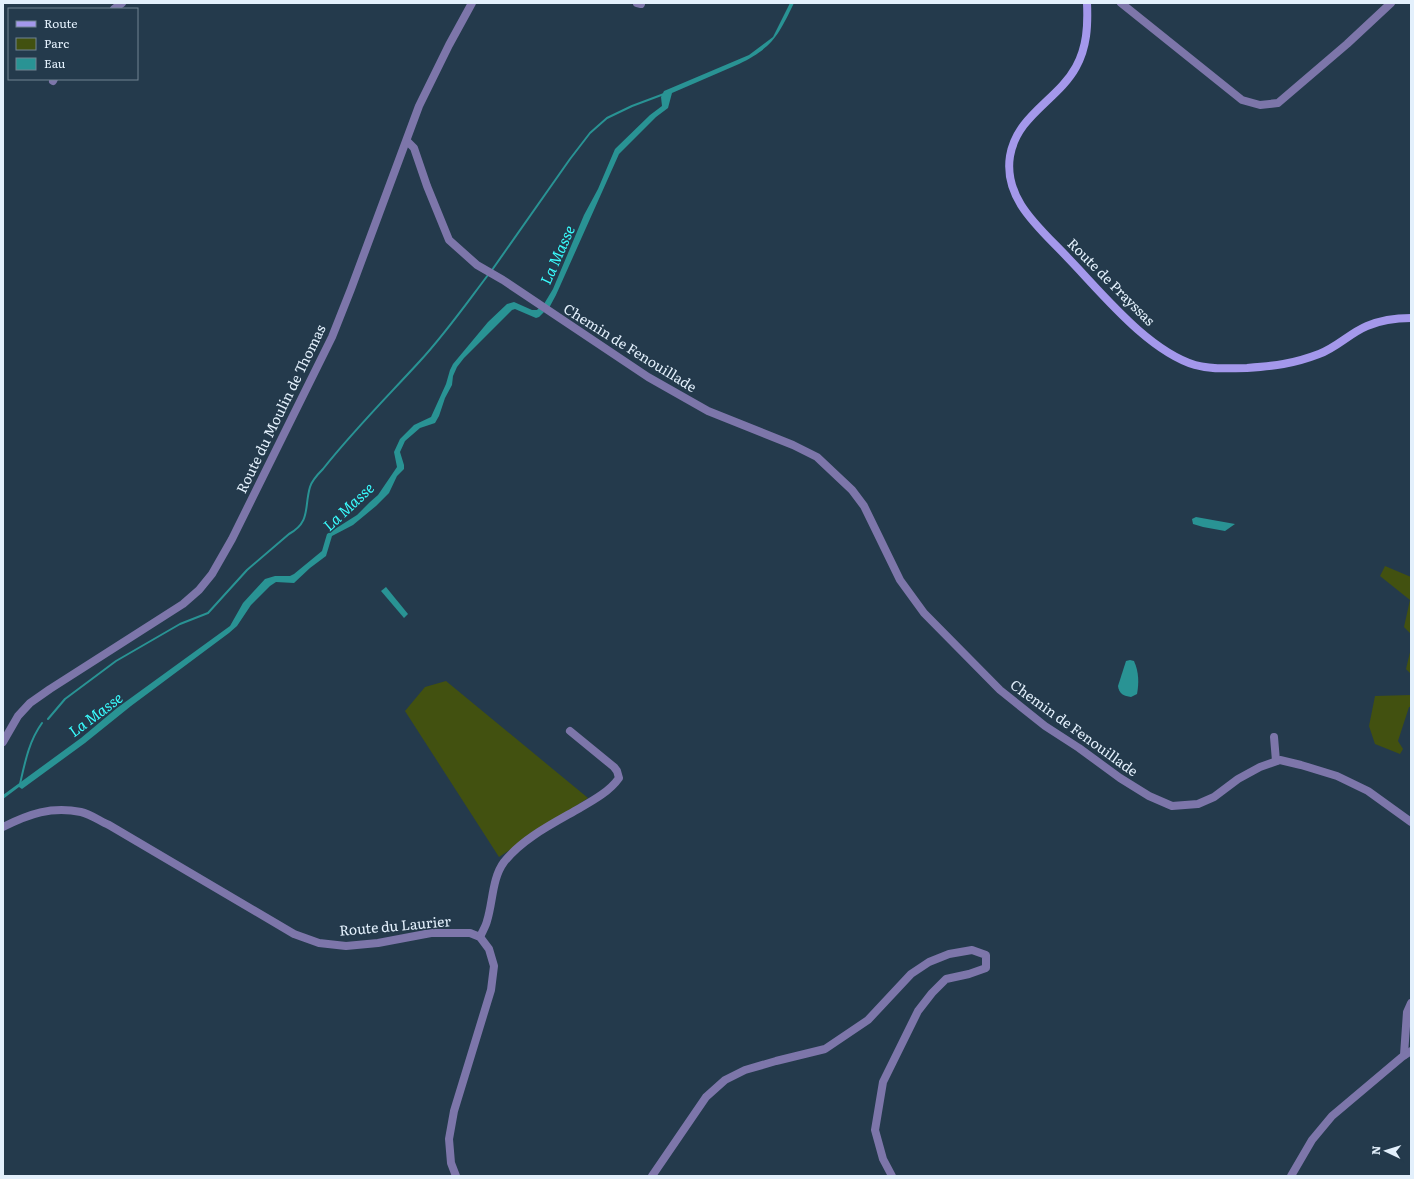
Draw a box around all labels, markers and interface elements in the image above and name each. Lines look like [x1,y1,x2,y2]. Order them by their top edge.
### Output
legend [8,8,138,80]
text: Route [44,14,78,32]
text: Parc [44,34,69,52]
text: Eau [44,54,66,72]
water label: La Masse [533,221,580,288]
street label: Route de Prayssas [1063,233,1160,330]
street label: Chemin de Fenouillade [560,298,701,396]
street label: Route du Moulin de Thomas [231,321,330,496]
water label: La Masse [317,476,379,536]
street label: Chemin de Fenouillade [1007,674,1142,780]
water label: La Masse [63,686,127,742]
street label: Route du Laurier [338,910,452,940]
north arrow [1366,1131,1406,1171]
text: N [1367,1145,1383,1155]

